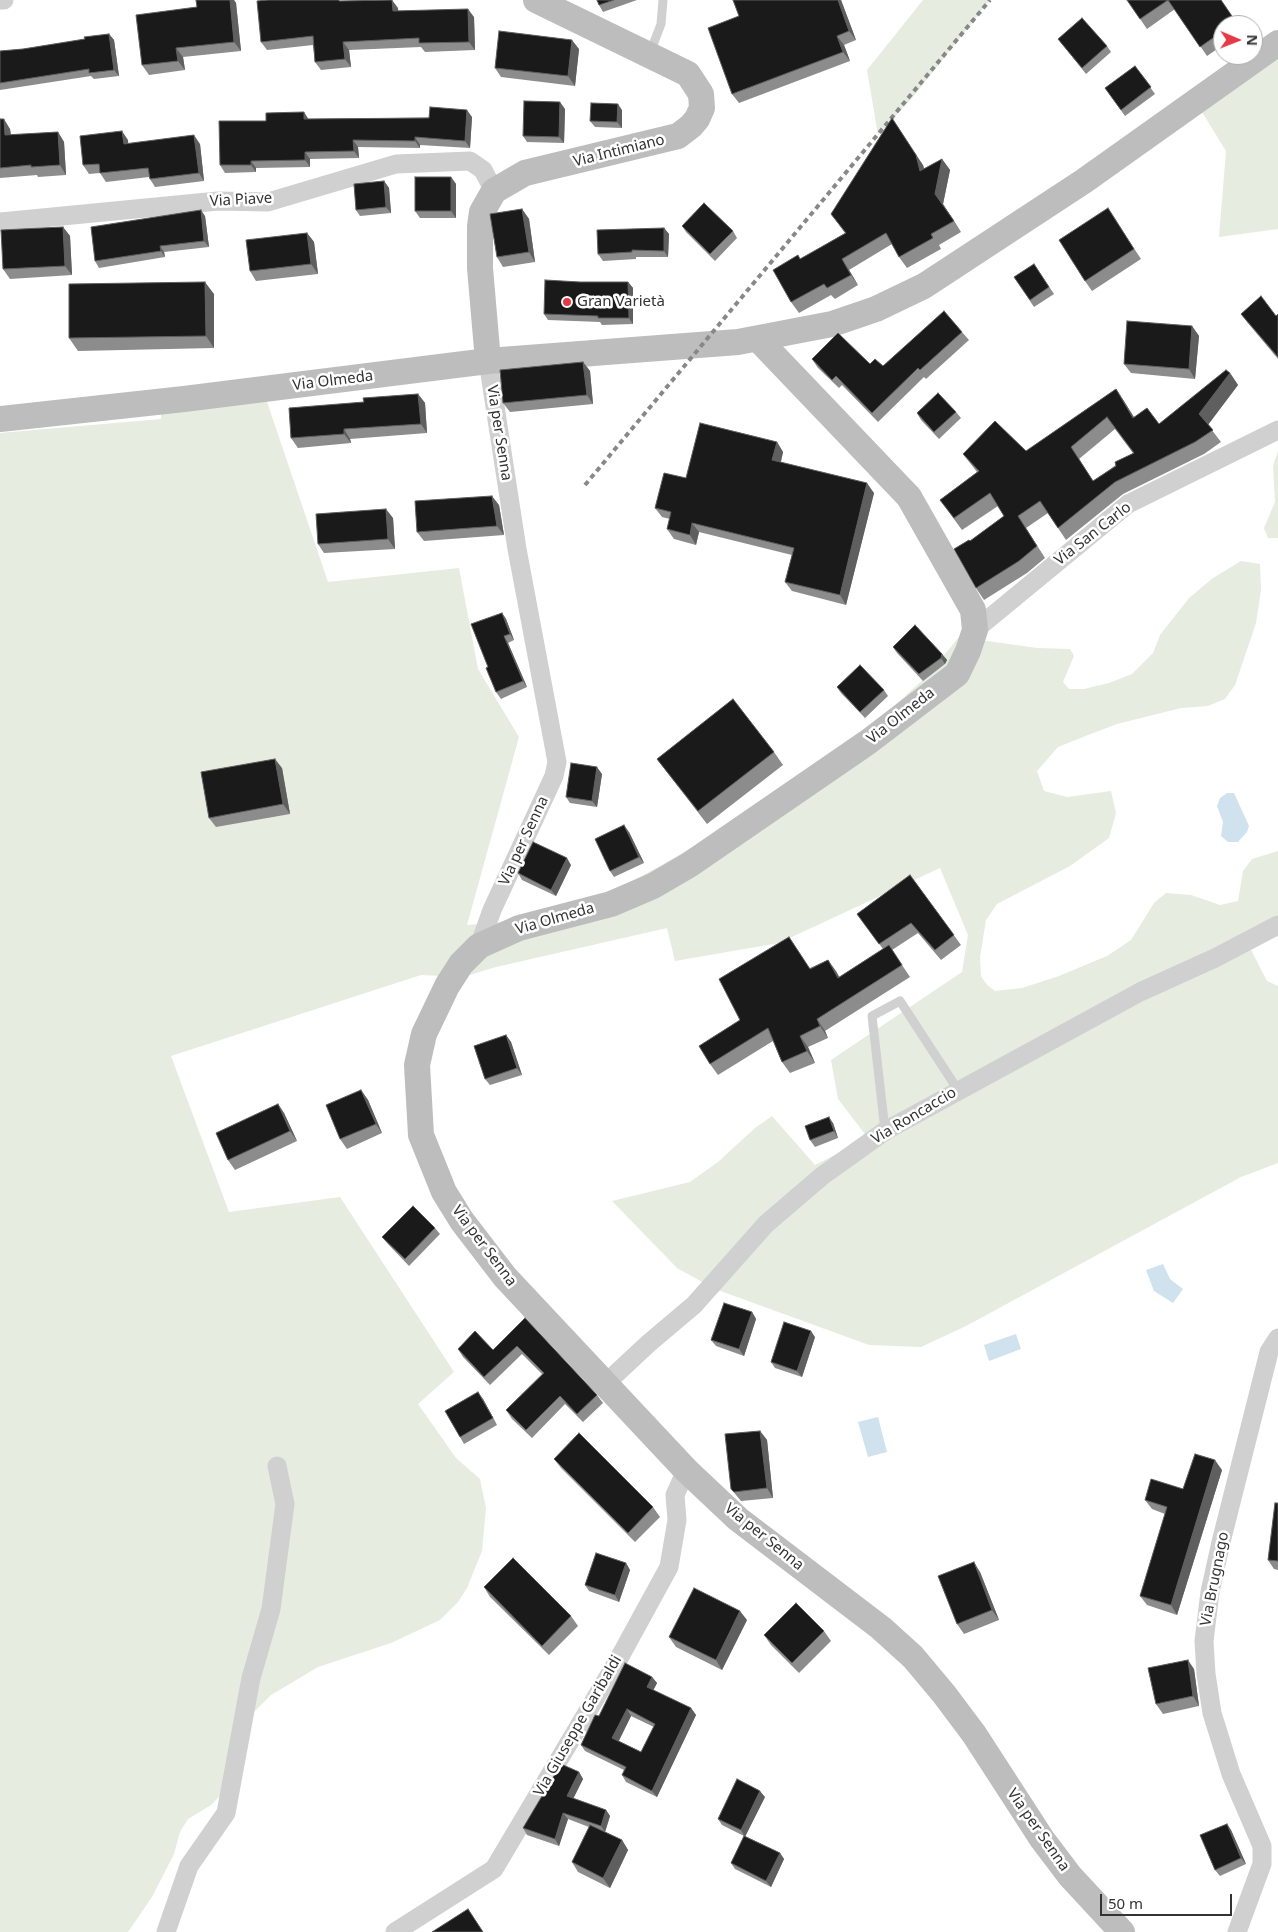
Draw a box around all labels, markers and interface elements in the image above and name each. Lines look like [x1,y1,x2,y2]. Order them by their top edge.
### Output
north arrow [1213,15,1263,65]
text: N [1243,34,1262,46]
street label: Via Intimiano [571,131,667,171]
street label: Via Piave [209,189,273,211]
place label: Gran Varietà [577,293,665,311]
marker: Gran Varietà [561,296,573,308]
street label: Via Olmeda [292,367,374,395]
street label: Via per Senna [483,384,515,482]
street label: Via San Carlo [1051,499,1135,569]
street label: Via Olmeda [864,684,938,748]
street label: Via per Senna [495,793,553,889]
street label: Via Olmeda [514,899,596,939]
street label: Via Roncaccio [868,1084,960,1148]
street label: Via per Senna [448,1202,520,1290]
street label: Via per Senna [721,1500,807,1574]
street label: Via Brugnago [1197,1530,1233,1628]
street label: Via Giuseppe Garibaldi [530,1652,626,1800]
street label: Via per Senna [1003,1785,1073,1875]
scale bar [1103,1884,1236,1916]
text: 50 m [1108,1893,1143,1913]

